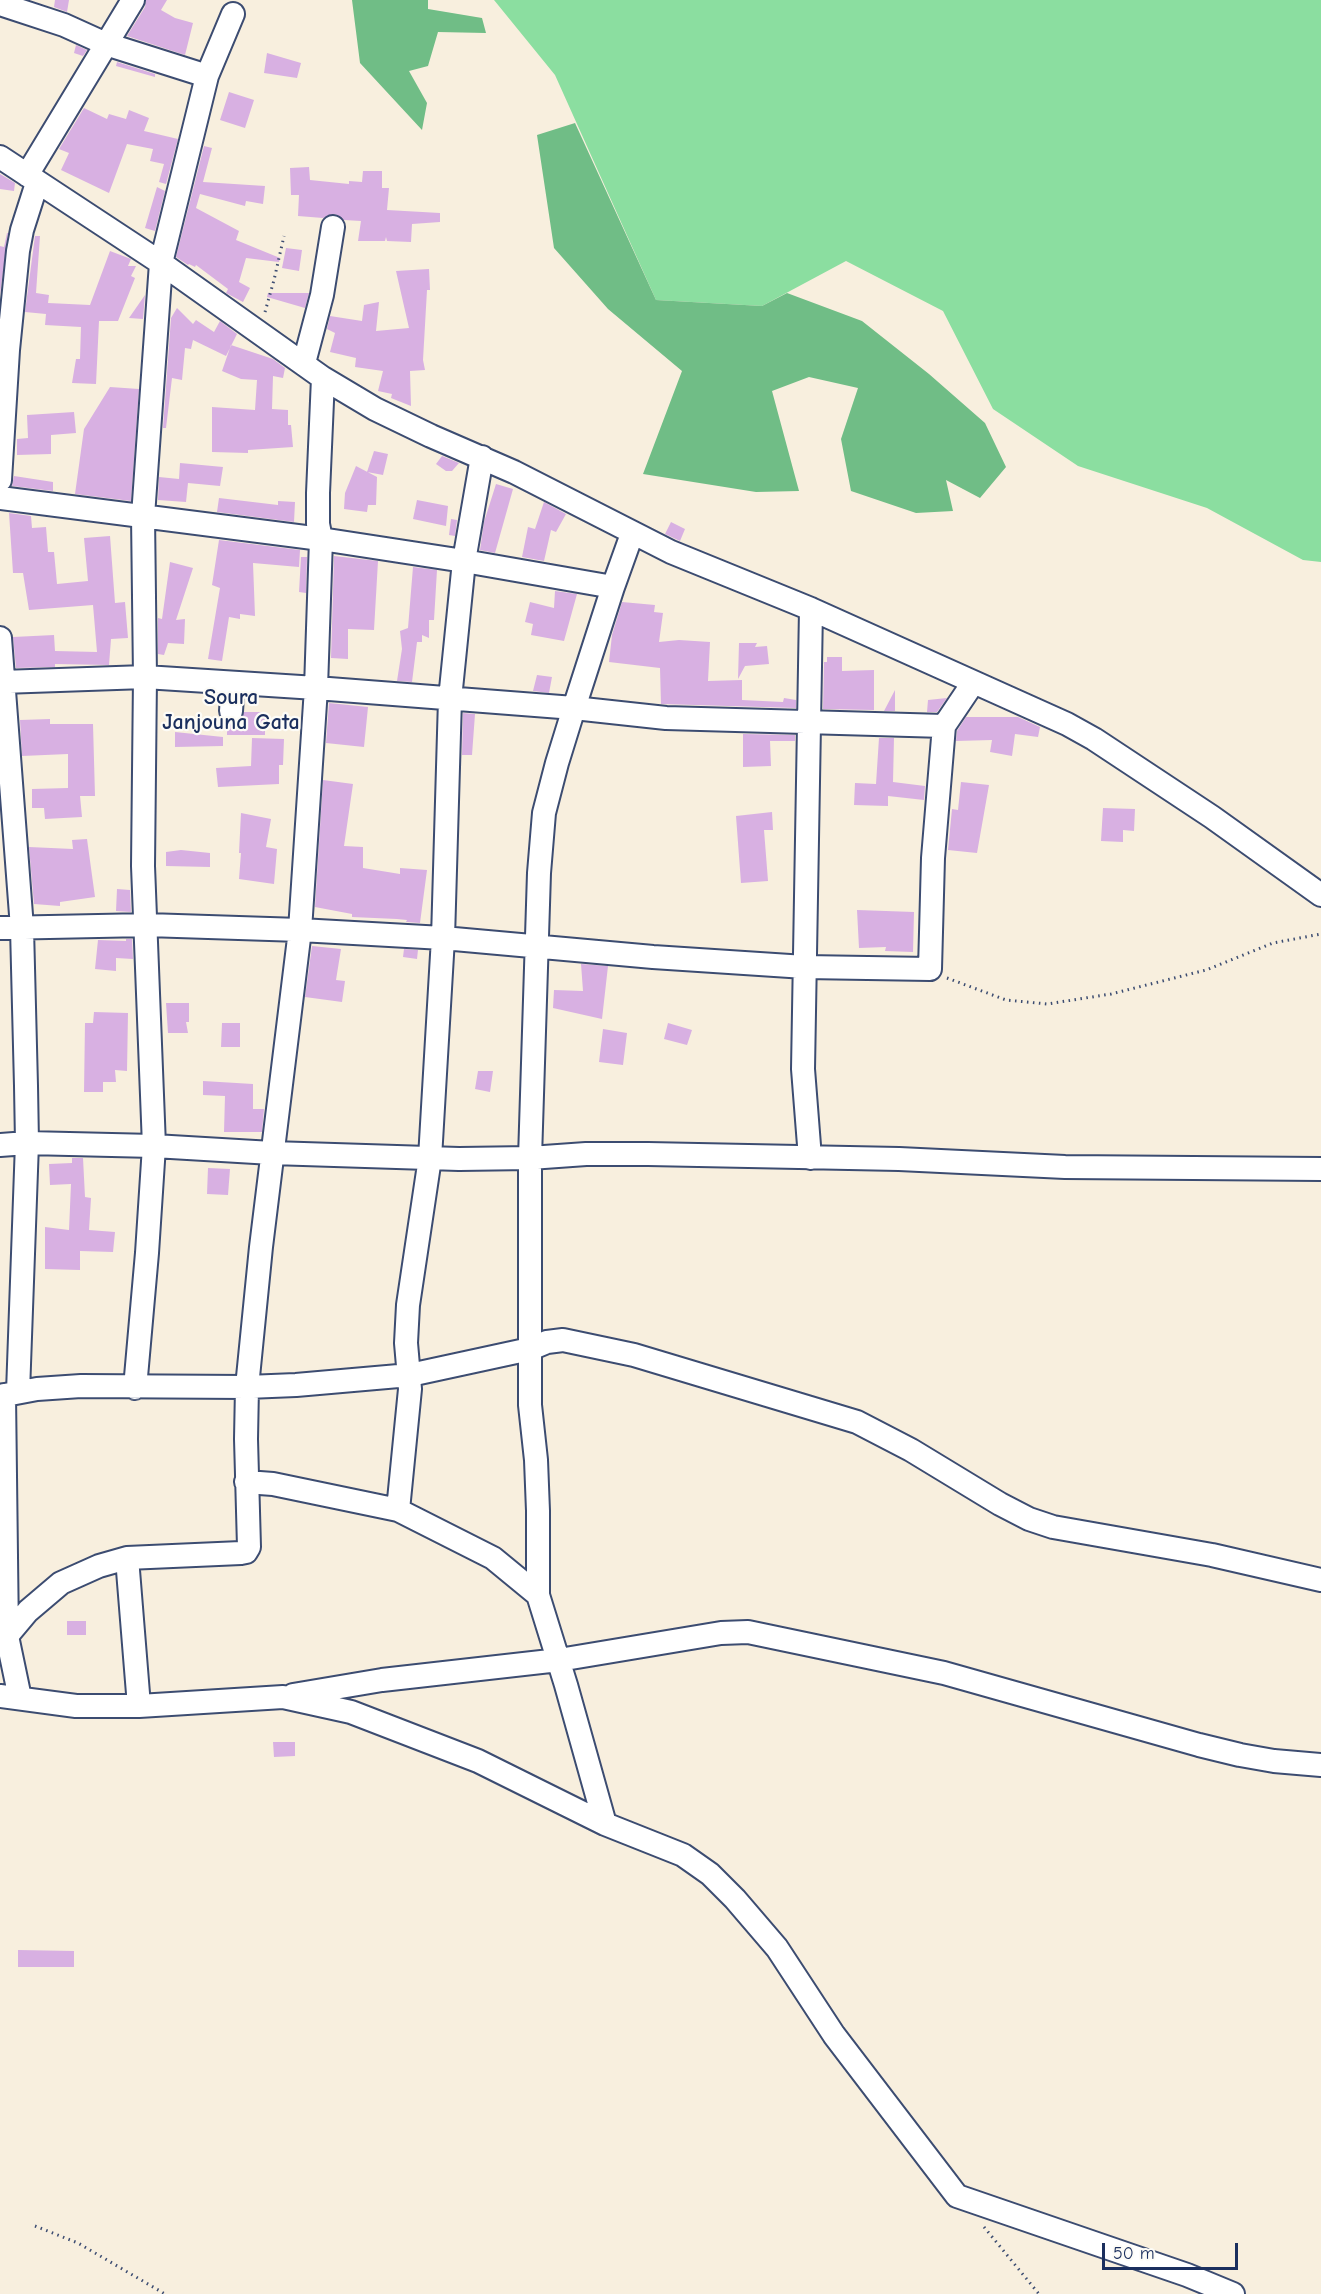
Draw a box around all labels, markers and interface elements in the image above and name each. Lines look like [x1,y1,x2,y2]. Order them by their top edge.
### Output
district label: Soura Janjouna Gata [162,685,300,736]
scale bar [1105,2231,1242,2269]
text: 50 m [1113,2243,1155,2264]

